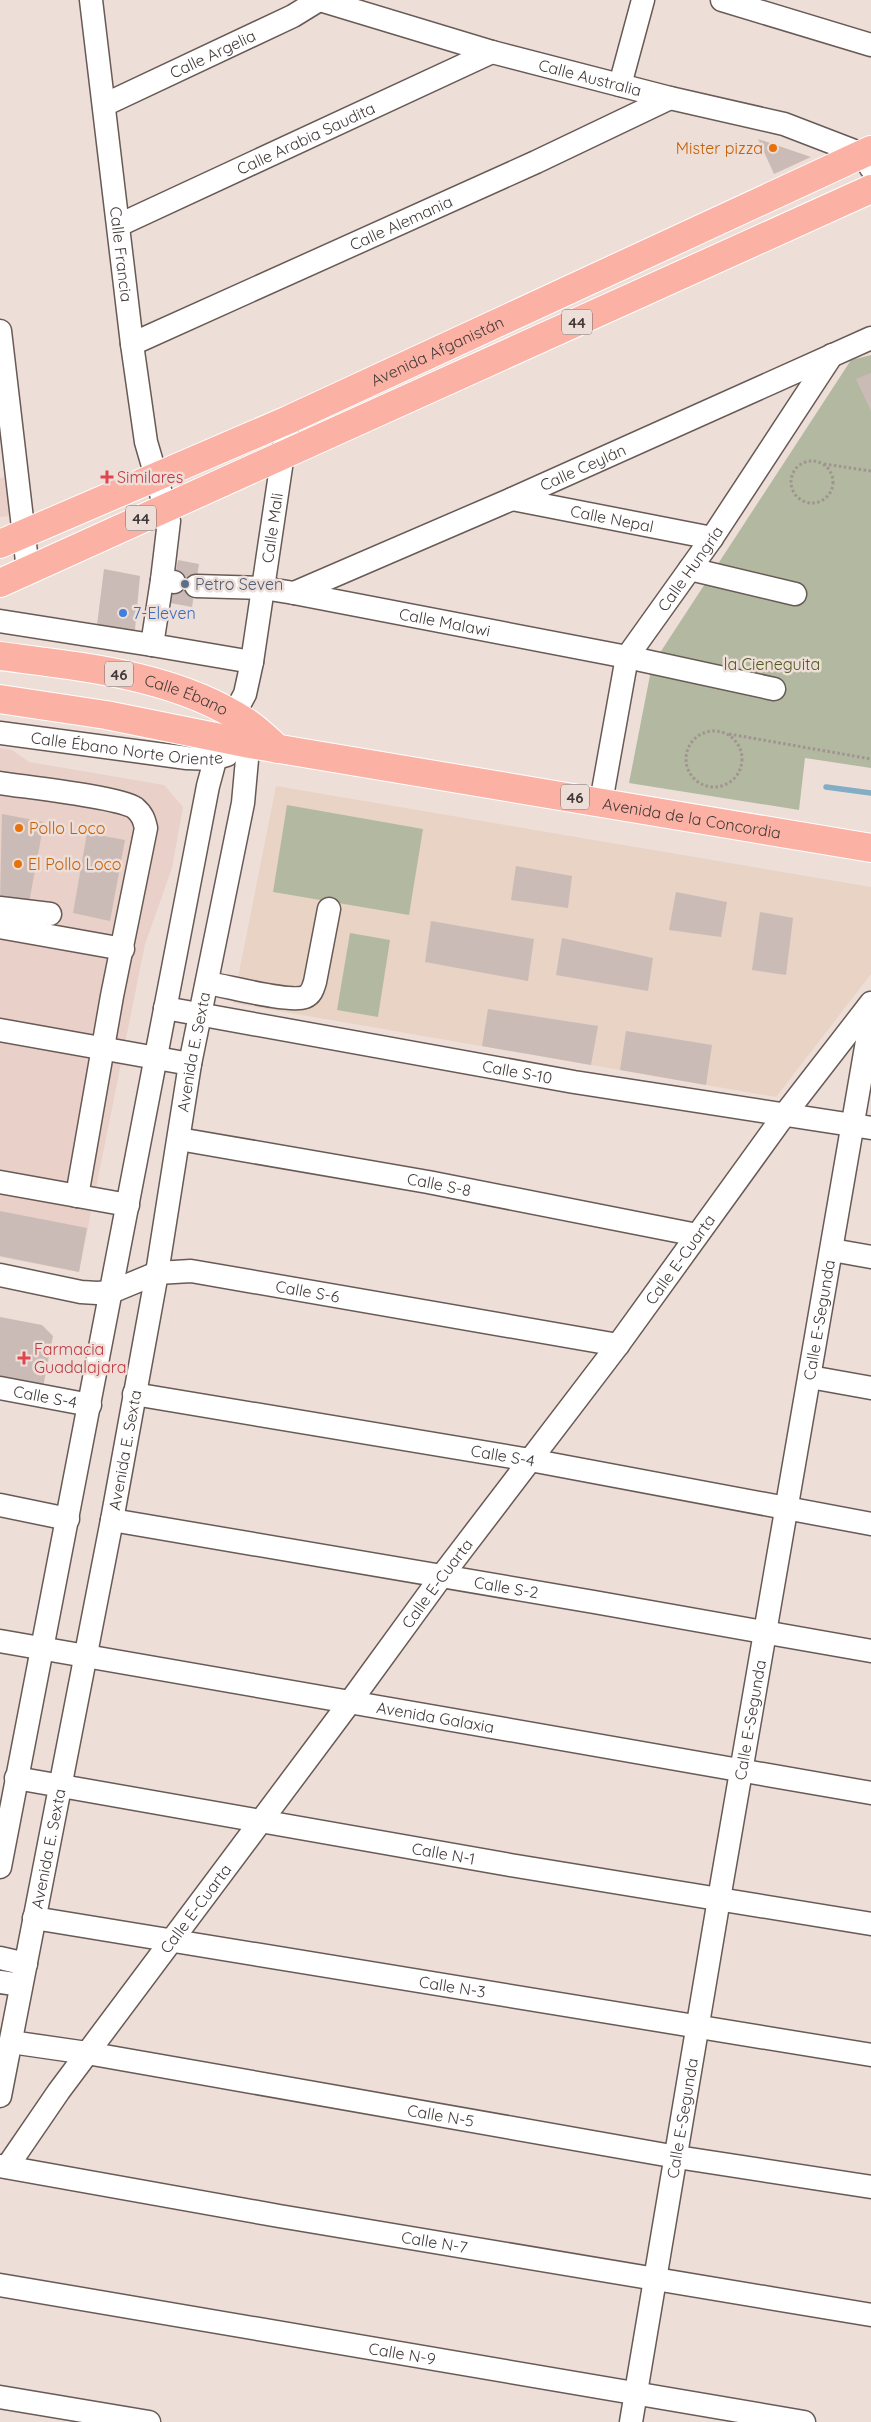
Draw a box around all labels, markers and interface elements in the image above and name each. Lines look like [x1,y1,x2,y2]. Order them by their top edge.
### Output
street label: Calle Argelia [166,25,259,83]
street label: Calle Australia [536,54,644,100]
street label: Calle Arabia Saudita [234,98,378,179]
place label: Mister pizza [676,138,763,158]
marker: Mister pizza [767,142,779,154]
street label: Calle Alemania [347,191,455,255]
street label: Calle Francia [106,205,137,303]
road number: 44 [562,310,592,334]
street label: Avenida Afganistán [368,312,507,390]
street label: Calle Ceylán [537,439,629,495]
place label: Similares [117,467,183,487]
marker: Similares [101,471,113,483]
street label: Calle Mali [257,491,287,564]
street label: Calle Nepal [569,501,656,536]
road number: 44 [126,506,156,530]
street label: Calle Hungría [653,522,727,615]
place label: Petro Seven [195,574,283,594]
marker: Petro Seven [179,578,191,590]
place label: 7-Eleven [133,603,196,623]
street label: Calle Malawi [397,603,492,641]
marker: 7-Eleven [117,607,129,619]
park label: la Cieneguita [724,654,820,674]
road number: 46 [105,662,133,686]
street label: Calle Ébano [142,670,232,720]
street label: Calle Ébano Norte Oriente [30,727,225,769]
road number: 46 [561,784,589,810]
street label: Avenida de la Concordia [601,793,783,843]
place label: Pollo Loco [29,818,105,838]
marker: Pollo Loco [13,822,25,834]
place label: El Pollo Loco [28,854,122,874]
marker: El Pollo Loco [12,858,24,870]
street label: Avenida E. Sexta [173,990,214,1113]
street label: Calle S-10 [481,1056,554,1088]
street label: Calle S-8 [406,1169,473,1200]
street label: Calle E-Cuarta [641,1210,719,1308]
street label: Calle E-Segunda [799,1258,839,1382]
street label: Calle S-6 [274,1276,342,1307]
place label: Farmacia Guadalajara [34,1339,126,1377]
marker: Farmacia Guadalajara [18,1352,30,1364]
street label: Calle S-4 [12,1381,79,1412]
street label: Avenida E. Sexta [104,1388,146,1512]
street label: Calle S-4 [469,1440,537,1471]
street label: Calle E-Cuarta [397,1534,477,1632]
street label: Calle S-2 [473,1572,540,1602]
street label: Calle E-Segunda [730,1658,770,1782]
street label: Avenida Galaxia [375,1697,496,1737]
street label: Avenida E. Sexta [27,1787,70,1910]
street label: Calle N-1 [410,1838,477,1869]
street label: Calle E-Cuarta [156,1860,235,1957]
street label: Calle N-3 [418,1971,487,2002]
street label: Calle E-Segunda [662,2057,702,2180]
street label: Calle N-5 [406,2100,476,2131]
street label: Calle N-7 [400,2227,469,2257]
street label: Calle N-9 [367,2338,437,2369]

